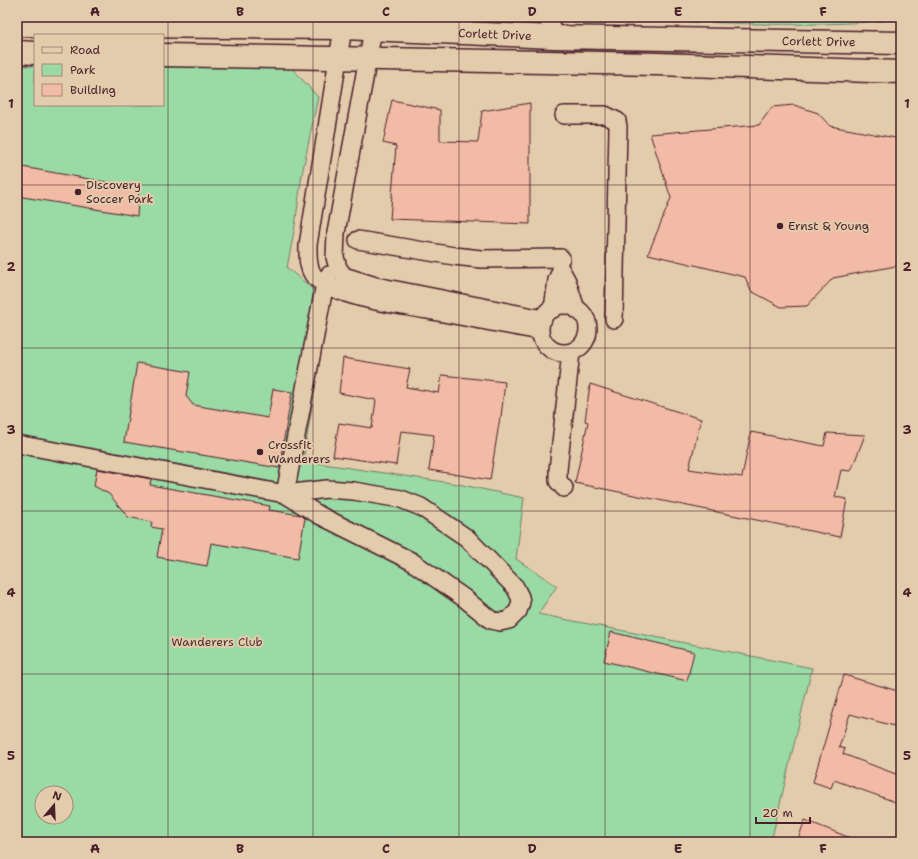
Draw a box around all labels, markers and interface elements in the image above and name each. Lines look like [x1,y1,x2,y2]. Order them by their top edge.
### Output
text: A [90,3,100,20]
text: B [236,3,244,20]
text: C [382,3,390,20]
text: D [527,3,537,20]
text: E [674,3,683,20]
text: F [819,3,827,20]
street label: Corlett Drive [458,25,532,44]
street label: Corlett Drive [782,33,856,50]
legend [34,34,164,106]
text: Road [70,42,101,58]
text: Park [70,62,96,78]
text: Building [70,82,116,98]
text: 1 [8,95,14,112]
text: 1 [904,95,910,112]
place label: Discovery Soccer Park [86,177,154,207]
marker: Discovery Soccer Park [73,187,83,197]
place label: Ernst & Young [788,218,869,234]
marker: Ernst & Young [775,221,785,231]
text: 2 [6,258,16,275]
text: 2 [902,258,912,275]
text: 3 [6,421,16,438]
text: 3 [902,421,912,438]
place label: Crossfit Wanderers [268,437,331,467]
marker: Crossfit Wanderers [255,447,265,457]
text: 4 [6,584,16,601]
text: 4 [902,584,912,601]
park label: Wanderers Club [171,634,263,650]
text: 5 [7,747,15,764]
text: 5 [903,747,911,764]
north arrow [34,785,74,825]
text: N [51,788,64,805]
scale bar [756,799,810,825]
text: 20 m [762,805,793,821]
text: A [90,840,100,857]
text: B [236,840,244,857]
text: C [382,840,390,857]
text: D [527,840,537,857]
text: E [674,840,683,857]
text: F [819,840,827,857]

